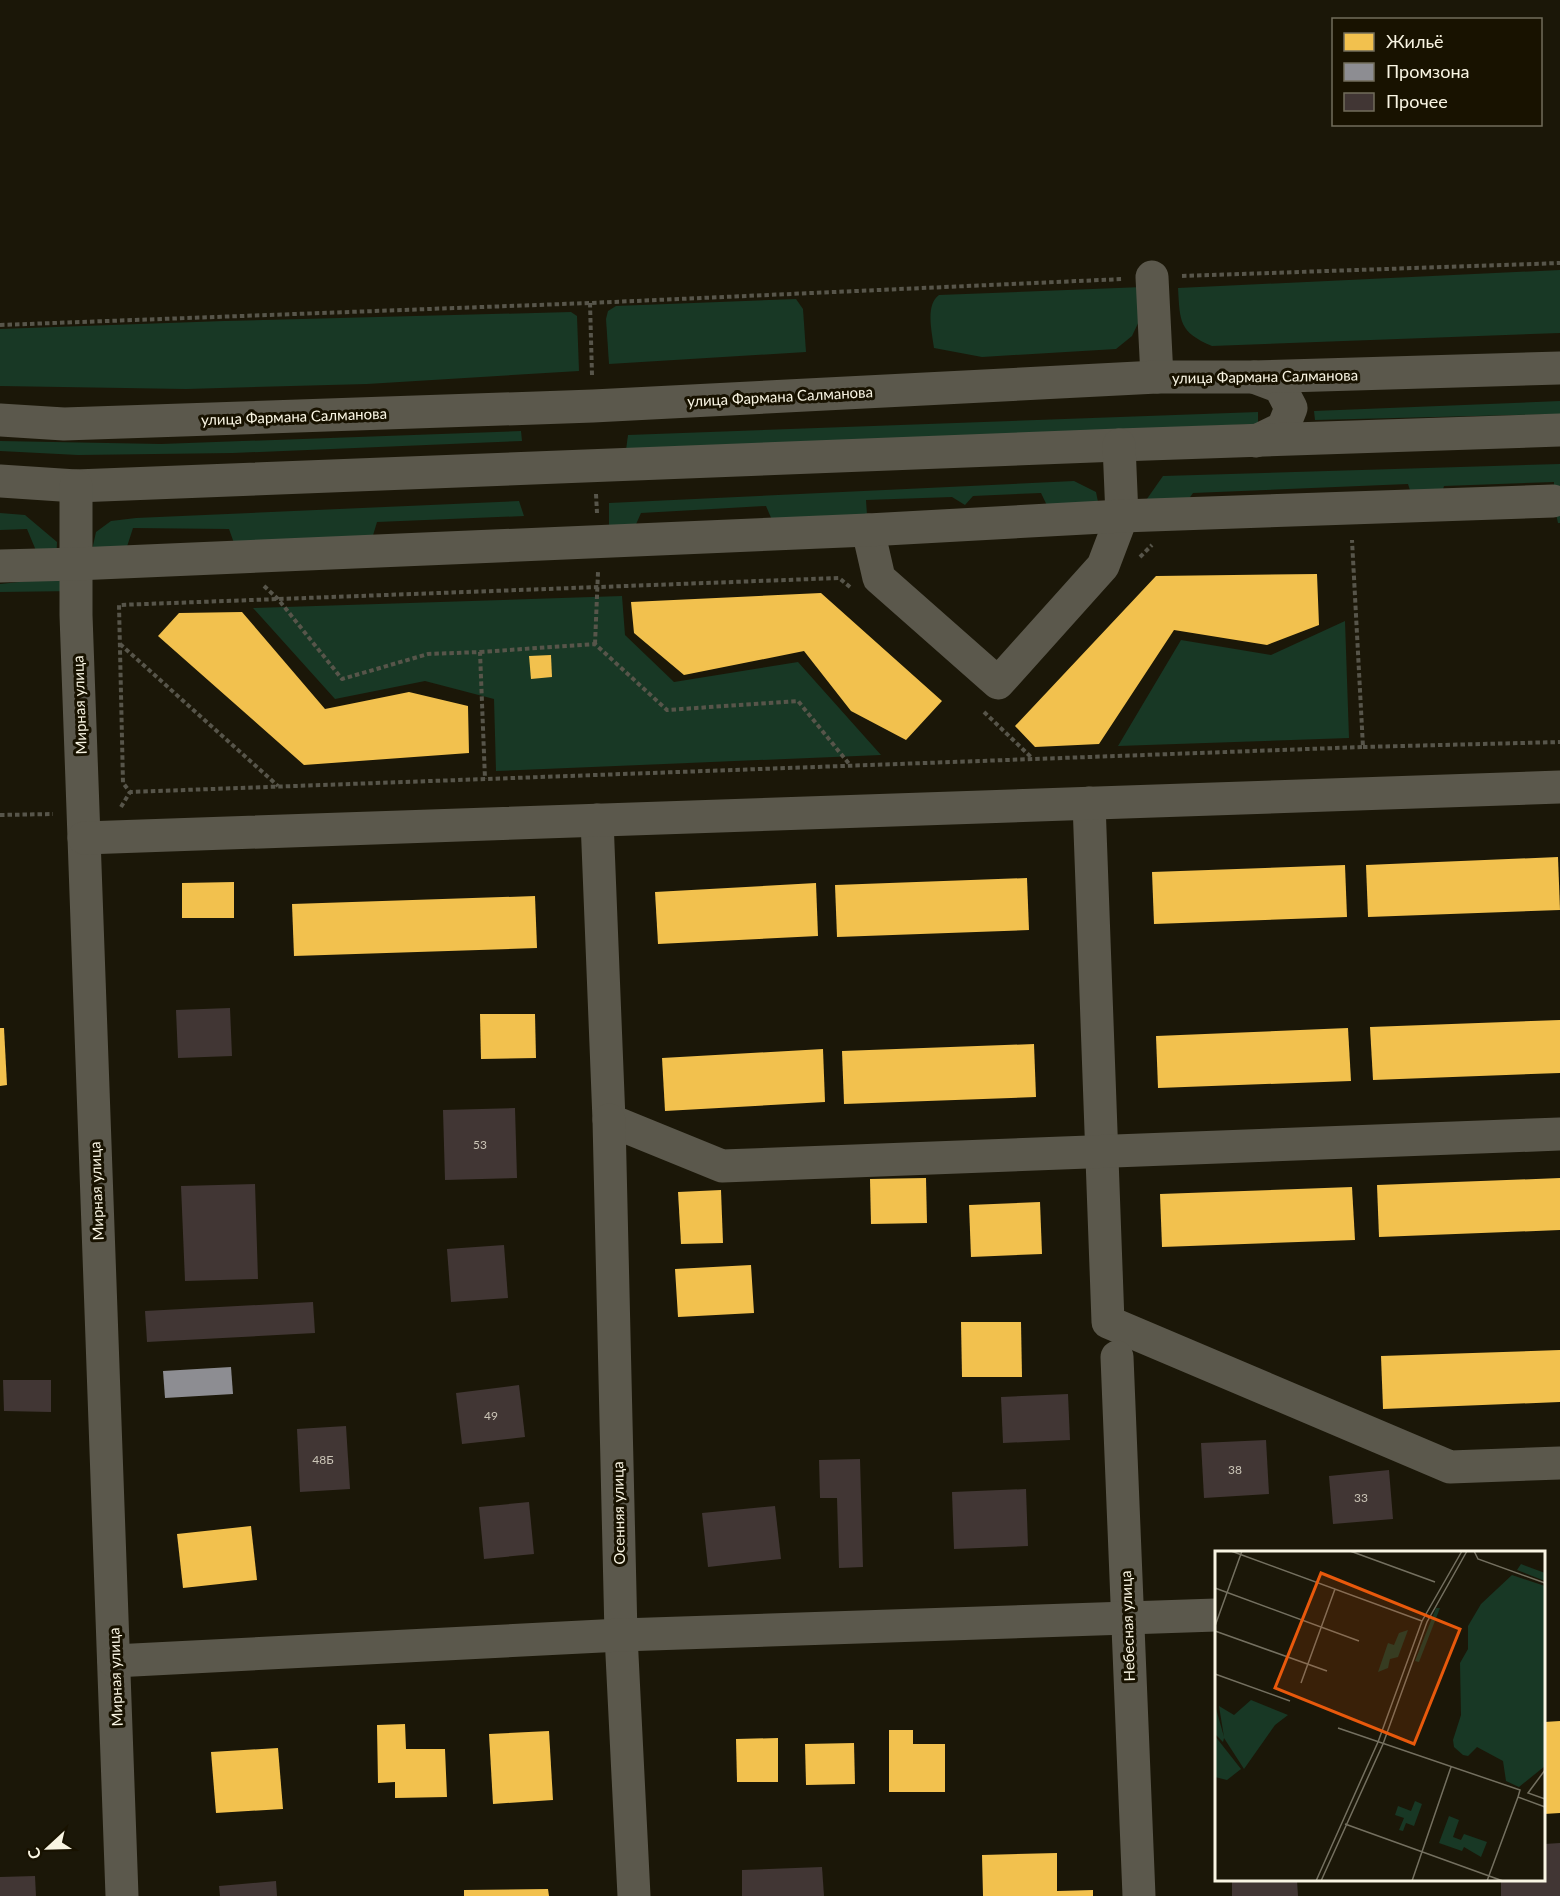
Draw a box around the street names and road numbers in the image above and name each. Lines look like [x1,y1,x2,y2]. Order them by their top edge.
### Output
street label: улица Фармана Салманова [1172,365,1358,387]
street label: улица Фармана Салманова [687,382,873,410]
street label: улица Фармана Салманова [201,404,387,428]
street label: Мирная улица [68,655,90,755]
street label: Мирная улица [85,1141,107,1241]
street label: Осенняя улица [608,1461,628,1565]
street label: Небесная улица [1116,1570,1138,1682]
street label: Мирная улица [104,1627,126,1727]

